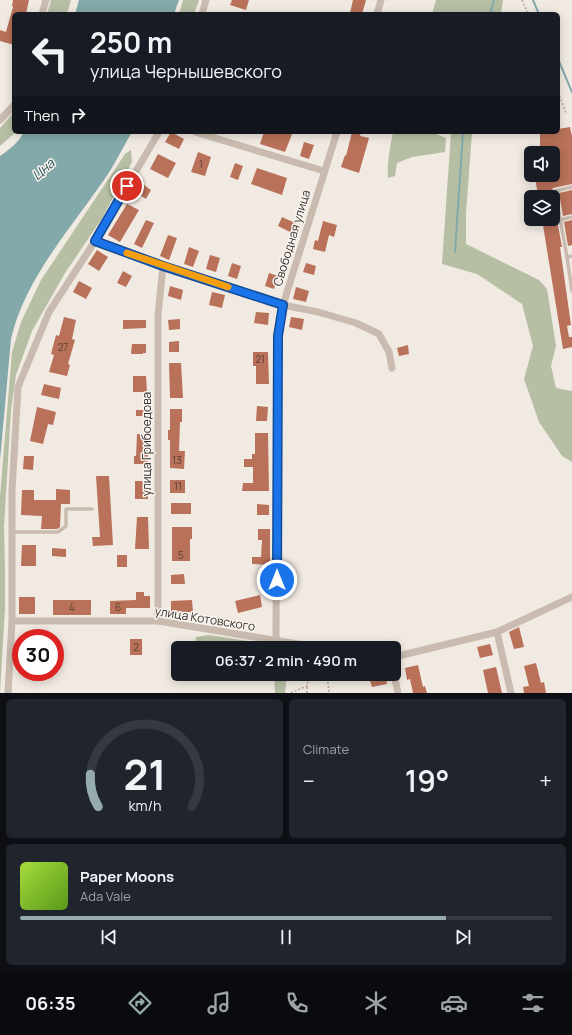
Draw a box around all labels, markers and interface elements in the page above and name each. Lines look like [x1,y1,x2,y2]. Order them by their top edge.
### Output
text: 250 m [90,23,172,61]
icon: left [24,28,76,80]
text: улица Чернышевского [90,59,282,83]
icon: right [67,104,89,126]
text: Then [24,105,59,126]
map controls [524,146,560,226]
button: sound [524,146,560,182]
water label: Цна [28,154,59,184]
house number: 1 [199,157,203,171]
pin [110,169,144,203]
icon: arrive [116,175,138,197]
street label: Свободная улица [269,188,314,288]
button: layers [524,190,560,226]
house number: 27 [58,340,68,354]
house number: 21 [255,352,265,366]
street label: улица Грибоедова [138,392,155,496]
house number: 13 [172,453,182,467]
house number: 11 [174,479,182,493]
house number: 5 [178,548,184,562]
position arrow [256,559,298,601]
house number: 4 [69,600,75,614]
house number: 6 [115,600,121,614]
street label: улица Котовского [154,602,257,635]
speed limit sign: 30 [12,629,64,681]
house number: 2 [133,640,139,654]
text: 06:37 · 2 min · 490 m [215,650,357,671]
text: Climate [303,740,349,758]
text: 21 [123,745,166,801]
text: 19° [405,760,450,801]
text: − [303,766,315,796]
text: + [539,766,552,796]
text: km/h [128,795,161,814]
text: Paper Moons [80,866,174,887]
text: Ada Vale [80,887,131,905]
icon: previous [98,926,120,948]
icon: pause [275,926,297,948]
icon: next [452,926,474,948]
icon: directions [126,989,154,1017]
icon: music [205,989,233,1017]
icon: phone [283,989,311,1017]
icon: climate [362,989,390,1017]
icon: car [440,989,468,1017]
icon: filters [519,989,547,1017]
text: 06:35 [25,991,75,1015]

